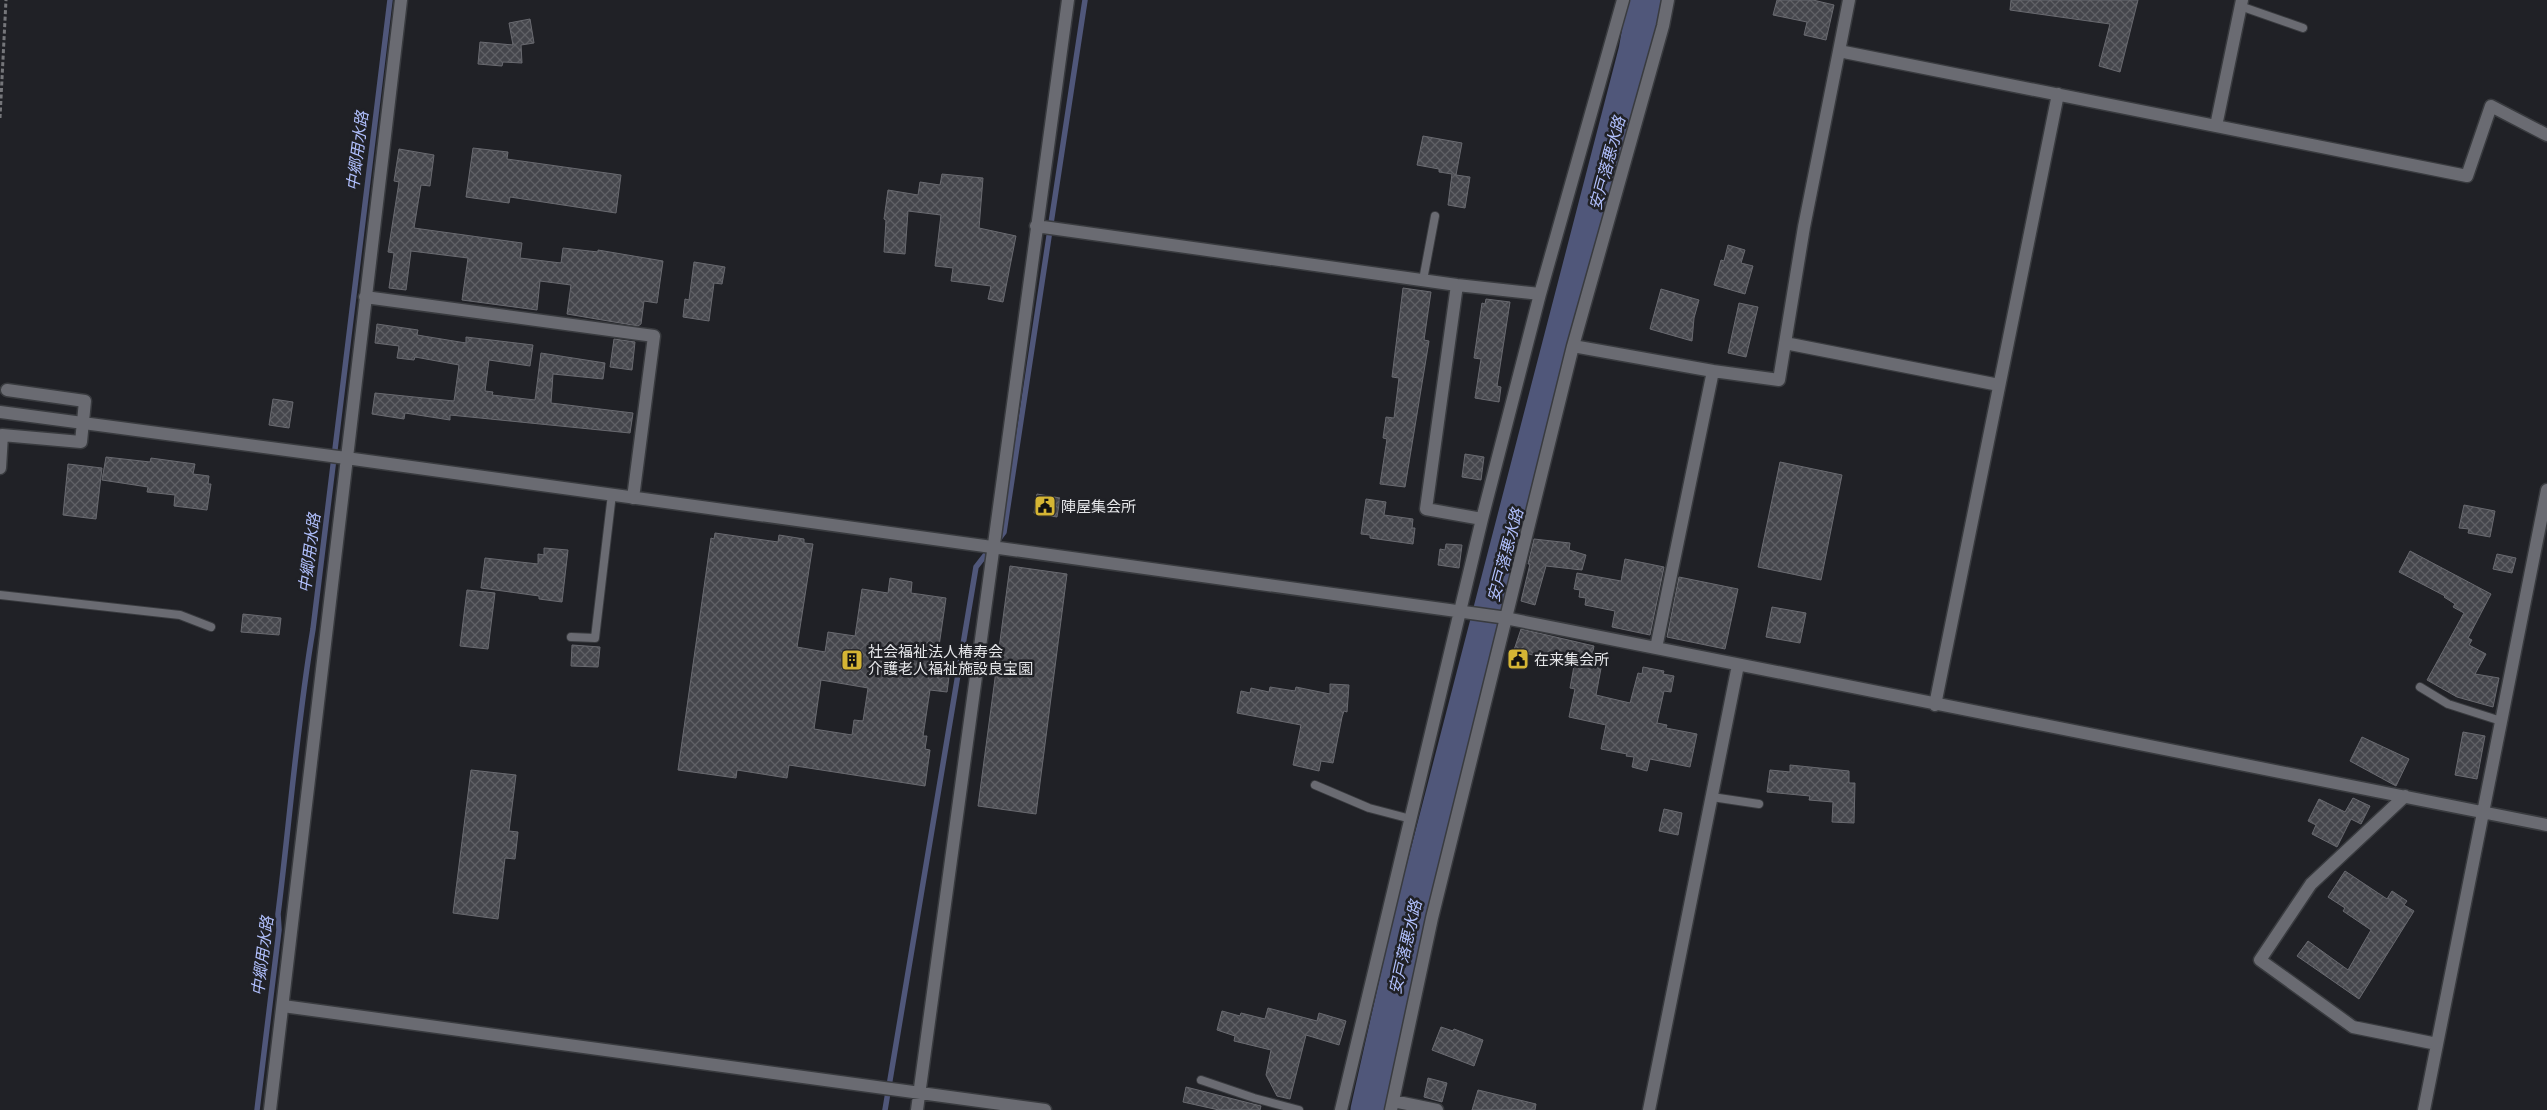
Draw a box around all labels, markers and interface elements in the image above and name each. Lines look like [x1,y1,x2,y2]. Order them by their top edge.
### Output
water label: 中郷用水路 [342,108,372,192]
water label: 安戸落悪水路 [1585,112,1630,212]
public building icon: 陣屋集会所 [1033,494,1057,518]
place label: 陣屋集会所 [1061,497,1136,516]
water label: 安戸落悪水路 [1483,504,1528,604]
water label: 中郷用水路 [294,510,324,594]
place label: 社会福祉法人椿寿会 介護老人福祉施設良宝園 [868,642,1033,678]
public building icon: 在来集会所 [1506,647,1530,671]
building icon: 社会福祉法人椿寿会 介護老人福祉施設良宝園 [840,648,864,672]
place label: 在来集会所 [1534,650,1609,669]
water label: 安戸落悪水路 [1384,896,1426,996]
water label: 中郷用水路 [247,913,277,997]

